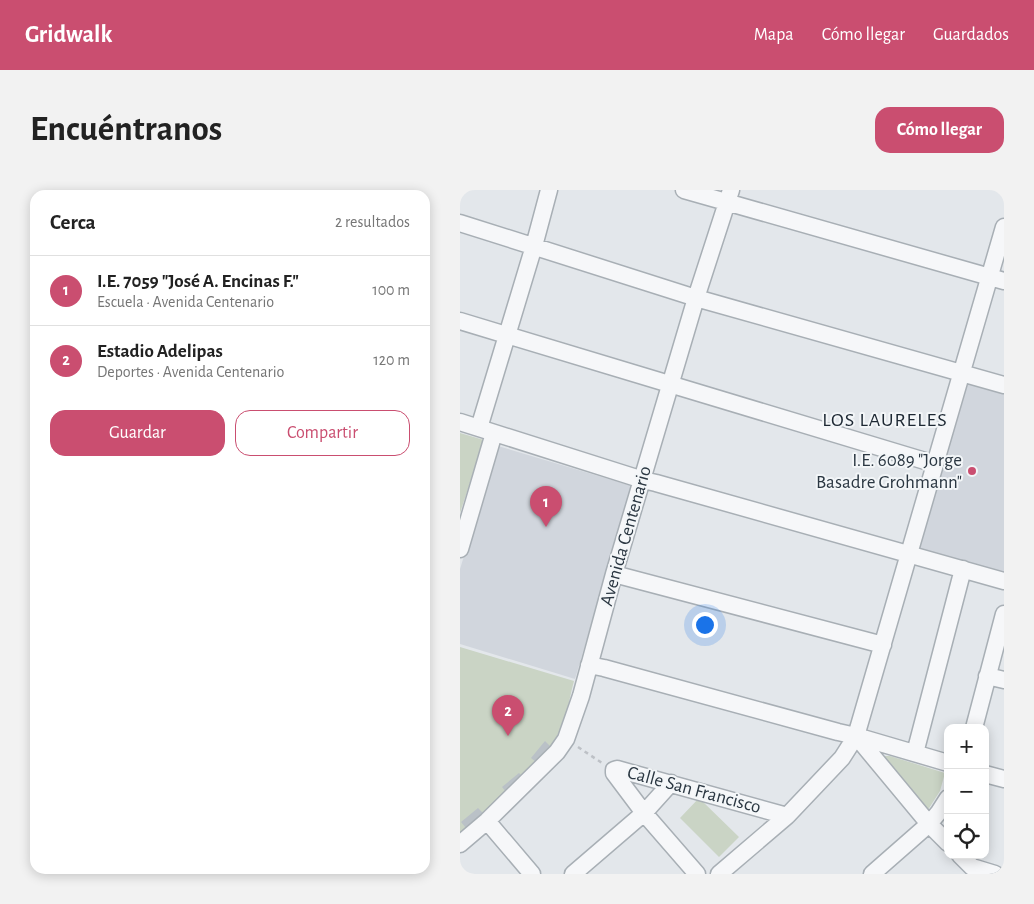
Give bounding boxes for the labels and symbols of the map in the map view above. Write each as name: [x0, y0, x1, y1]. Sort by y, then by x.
district label: LOS LAURELES: [822, 410, 948, 430]
place label: I.E. 6089 "Jorge Basadre Grohmann": [816, 451, 962, 492]
street label: Avenida Centenario: [597, 464, 655, 608]
marker: I.E. 6089 "Jorge Basadre Grohmann": [966, 465, 978, 477]
pin: 1: [530, 486, 562, 527]
your location: [692, 612, 718, 638]
pin: 2: [492, 695, 524, 736]
street label: Calle San Francisco: [625, 763, 763, 817]

